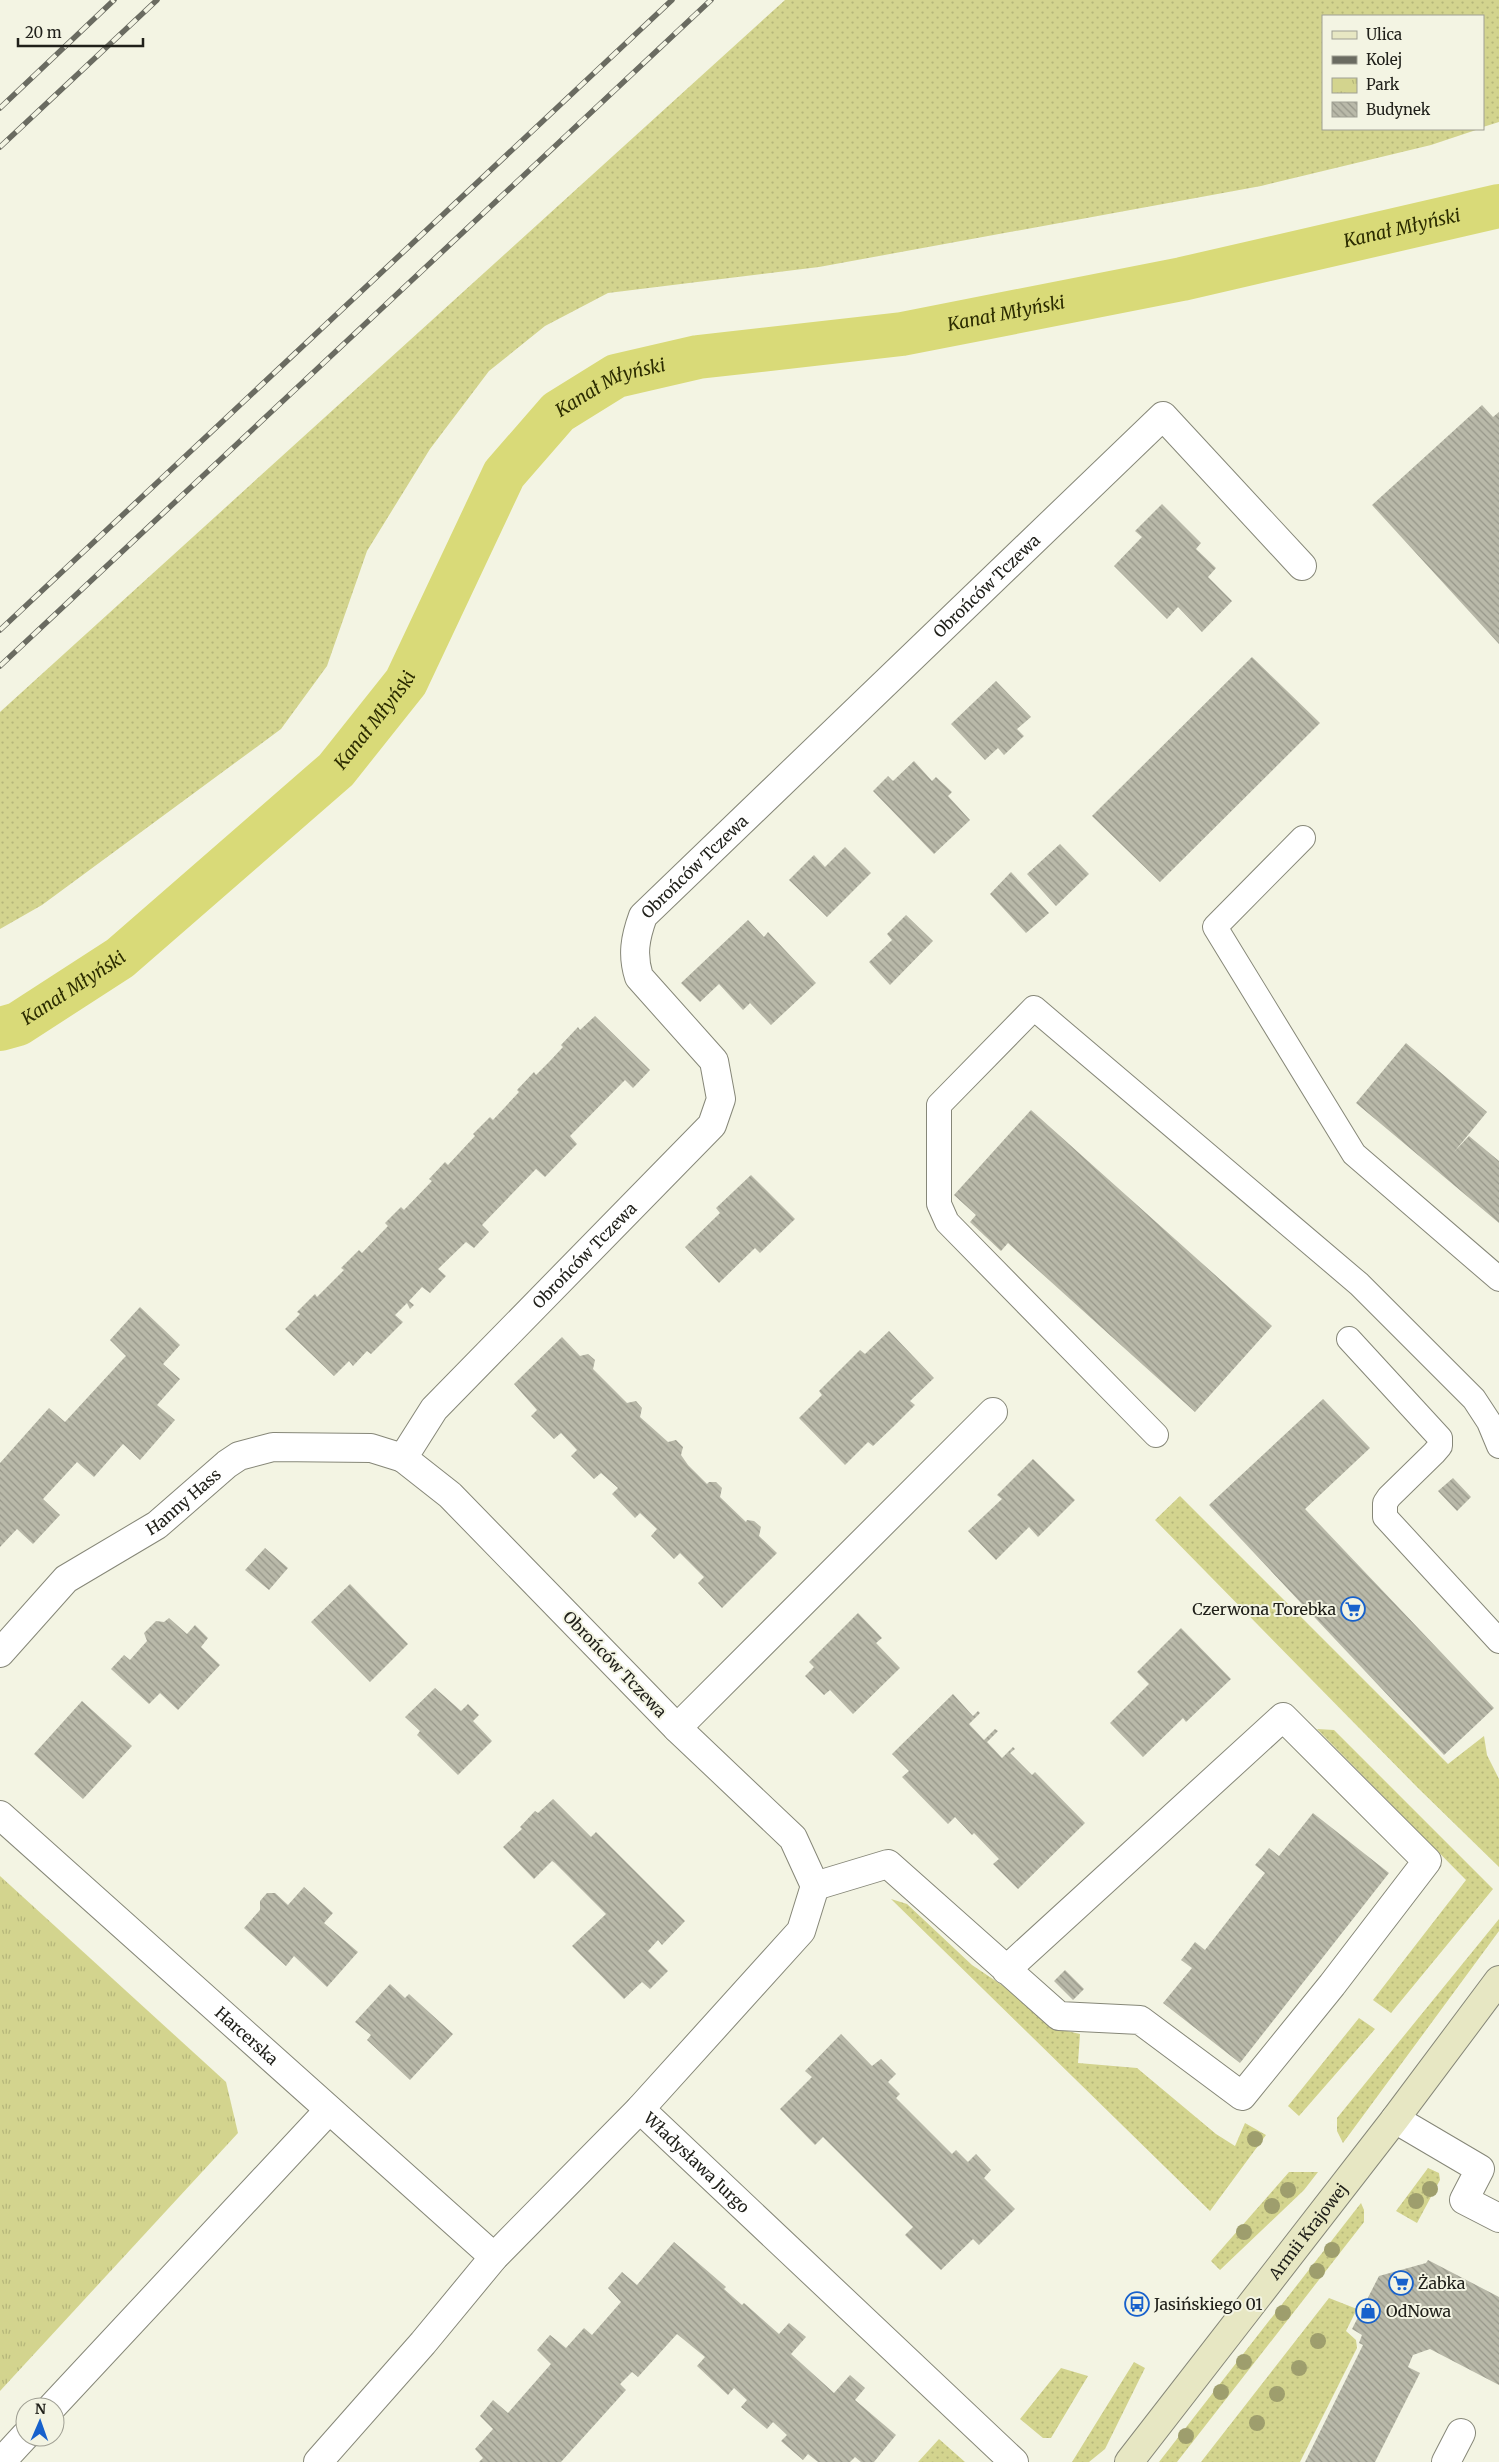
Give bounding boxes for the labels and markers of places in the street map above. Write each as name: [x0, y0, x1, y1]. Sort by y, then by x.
supermarket icon: Czerwona Torebka: [1340, 1596, 1366, 1622]
place label: Czerwona Torebka: [1192, 1599, 1336, 1619]
supermarket icon: Żabka: [1388, 2270, 1414, 2296]
place label: Żabka: [1418, 2273, 1466, 2293]
bus stop icon: Jasińskiego 01: [1124, 2291, 1150, 2317]
place label: Jasińskiego 01: [1153, 2294, 1263, 2314]
shop icon: OdNowa: [1355, 2298, 1381, 2324]
place label: OdNowa: [1386, 2301, 1452, 2321]

